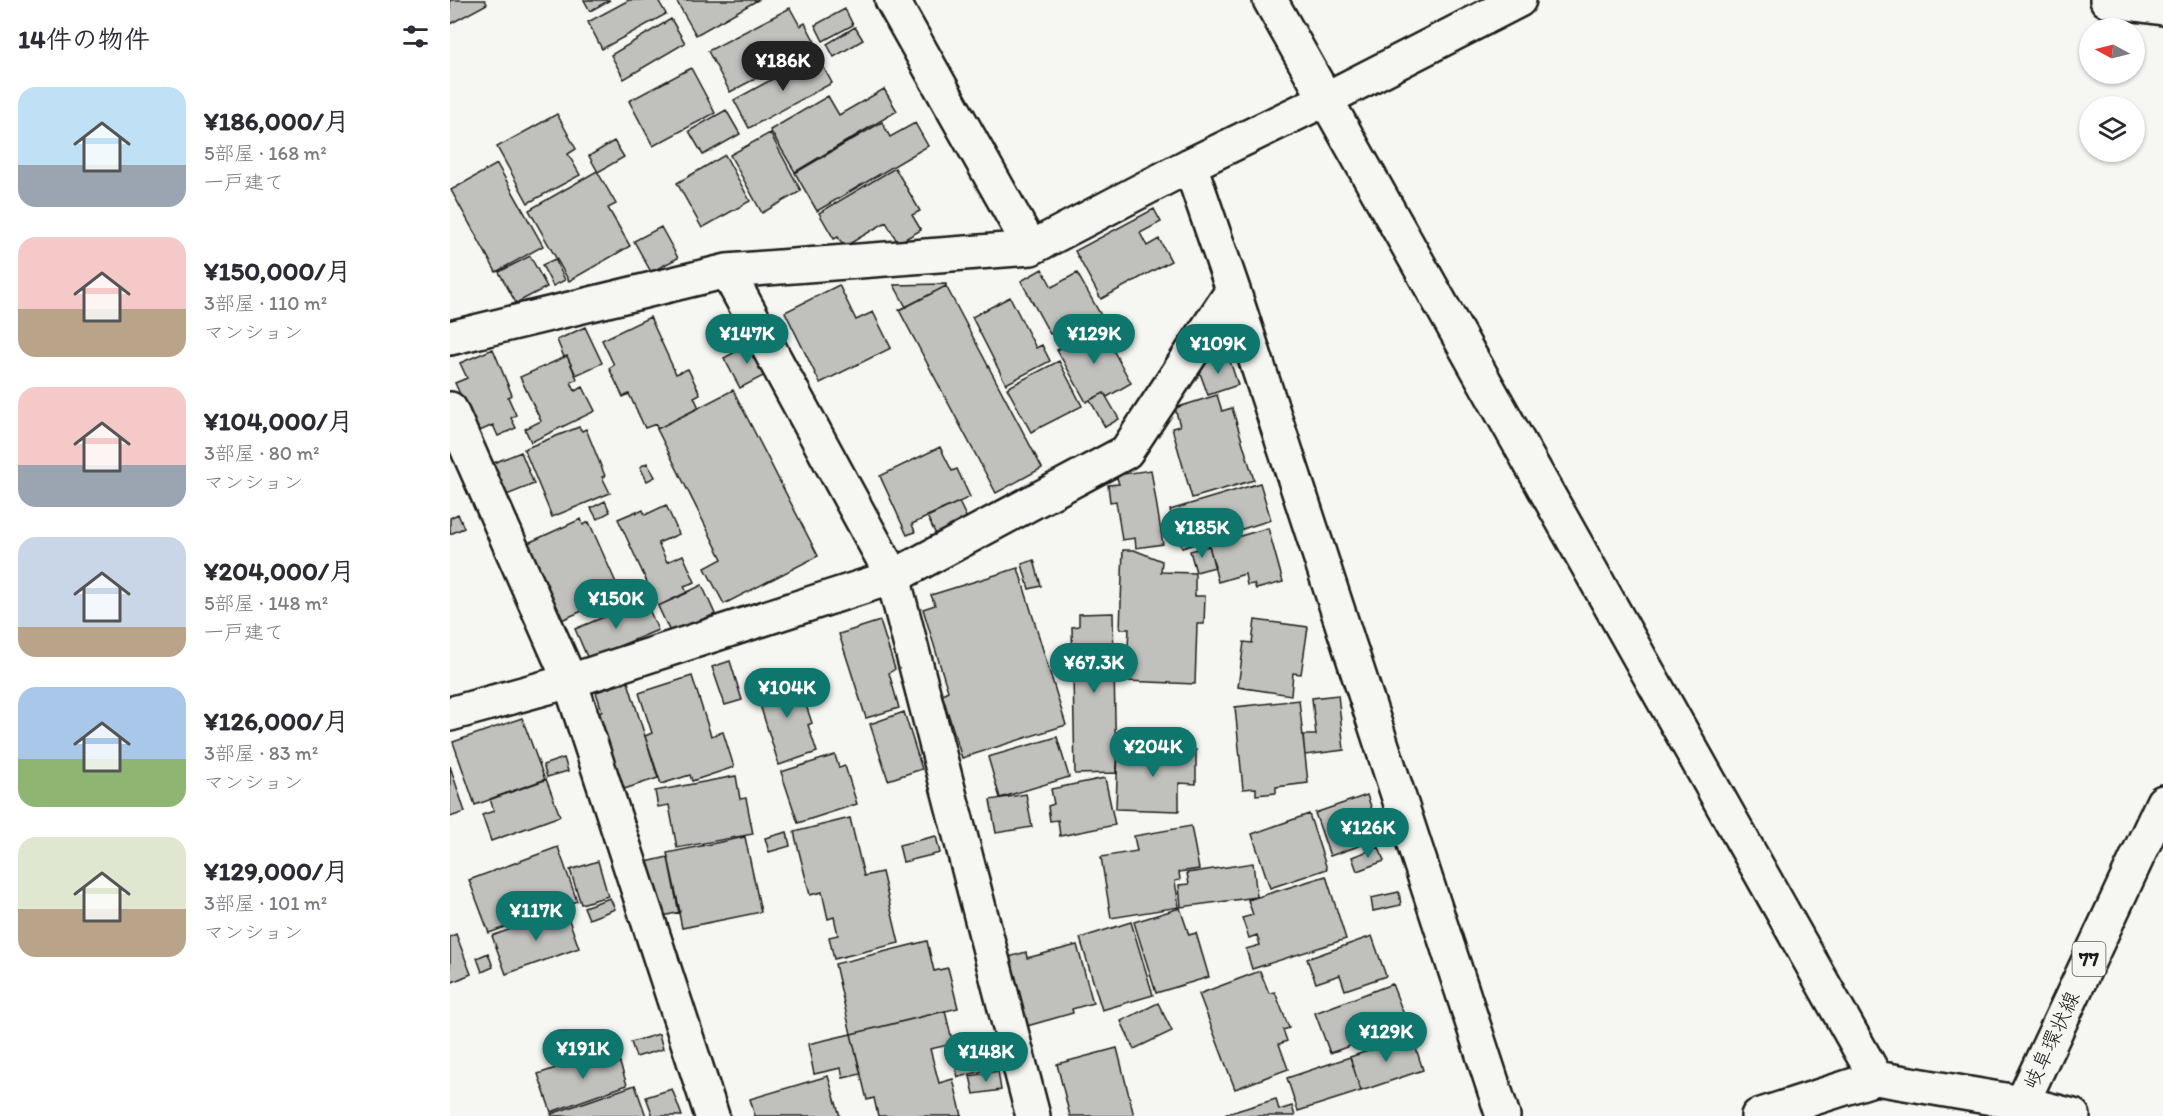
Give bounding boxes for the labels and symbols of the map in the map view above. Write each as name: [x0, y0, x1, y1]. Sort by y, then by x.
north arrow: [2079, 18, 2145, 84]
pin: ¥186K: [741, 41, 825, 92]
pin: ¥147K: [705, 314, 789, 365]
pin: ¥129K: [1052, 314, 1136, 365]
pin: ¥109K: [1176, 324, 1260, 375]
pin: ¥185K: [1160, 508, 1244, 559]
pin: ¥150K: [574, 579, 658, 630]
pin: ¥67.3K: [1045, 643, 1143, 694]
pin: ¥104K: [745, 668, 829, 719]
pin: ¥204K: [1111, 727, 1195, 778]
pin: ¥126K: [1326, 808, 1410, 859]
pin: ¥117K: [494, 891, 578, 942]
road number: 77: [2072, 942, 2106, 976]
street label: 岐阜環状線: [2017, 987, 2085, 1093]
pin: ¥129K: [1344, 1012, 1428, 1063]
pin: ¥191K: [541, 1029, 625, 1080]
pin: ¥148K: [944, 1032, 1028, 1083]

